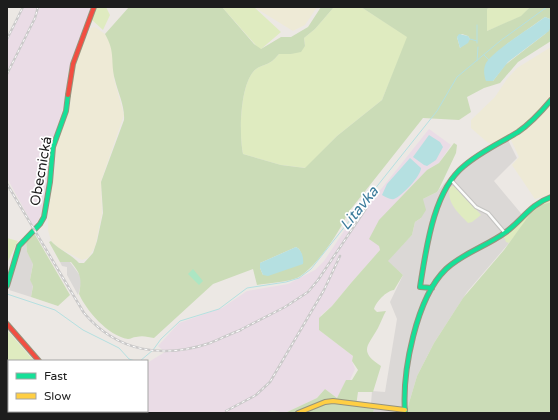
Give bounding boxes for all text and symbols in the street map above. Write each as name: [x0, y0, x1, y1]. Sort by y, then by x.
street label: Obecnická: [27, 135, 55, 207]
water label: Litavka: [336, 182, 382, 233]
legend: [8, 360, 148, 412]
text: Fast: [44, 369, 68, 383]
text: Slow: [44, 389, 71, 403]

